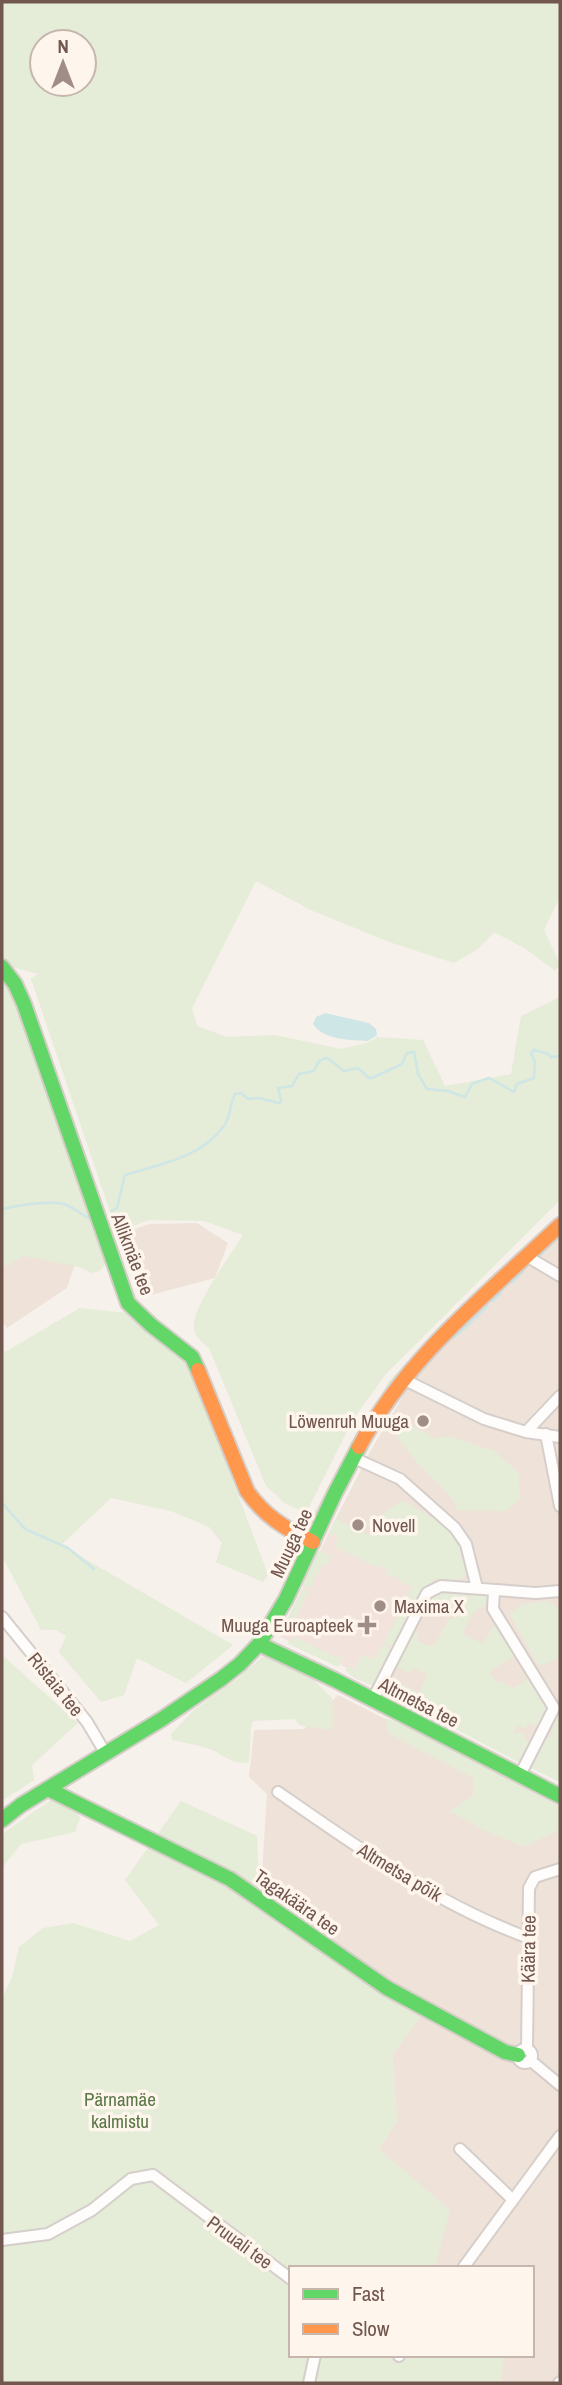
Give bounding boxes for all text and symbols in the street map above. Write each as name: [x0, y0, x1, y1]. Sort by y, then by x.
north arrow: [28, 28, 98, 98]
text: N: [57, 33, 69, 59]
street label: Allikmäe tee: [105, 1208, 160, 1299]
place label: Löwenruh Muuga: [289, 1408, 409, 1434]
marker: Löwenruh Muuga: [415, 1413, 431, 1429]
street label: Muuga tee: [264, 1504, 318, 1582]
place label: Novell: [372, 1512, 415, 1538]
marker: Novell: [350, 1517, 366, 1533]
place label: Maxima X: [394, 1593, 465, 1619]
marker: Maxima X: [372, 1598, 388, 1614]
place label: Muuga Euroapteek: [221, 1612, 353, 1638]
marker: Muuga Euroapteek: [359, 1617, 375, 1633]
street label: Ristaia tee: [22, 1647, 90, 1721]
street label: Altmetsa tee: [374, 1670, 463, 1733]
street label: Altmetsa põik: [352, 1836, 447, 1908]
street label: Tagakäära tee: [249, 1863, 345, 1941]
street label: Käära tee: [514, 1915, 542, 1983]
park label: Pärnamäe kalmistu: [84, 2086, 156, 2134]
street label: Pruuali tee: [202, 2209, 278, 2275]
legend: [289, 2266, 534, 2357]
text: Fast: [352, 2279, 385, 2308]
text: Slow: [352, 2314, 390, 2343]

